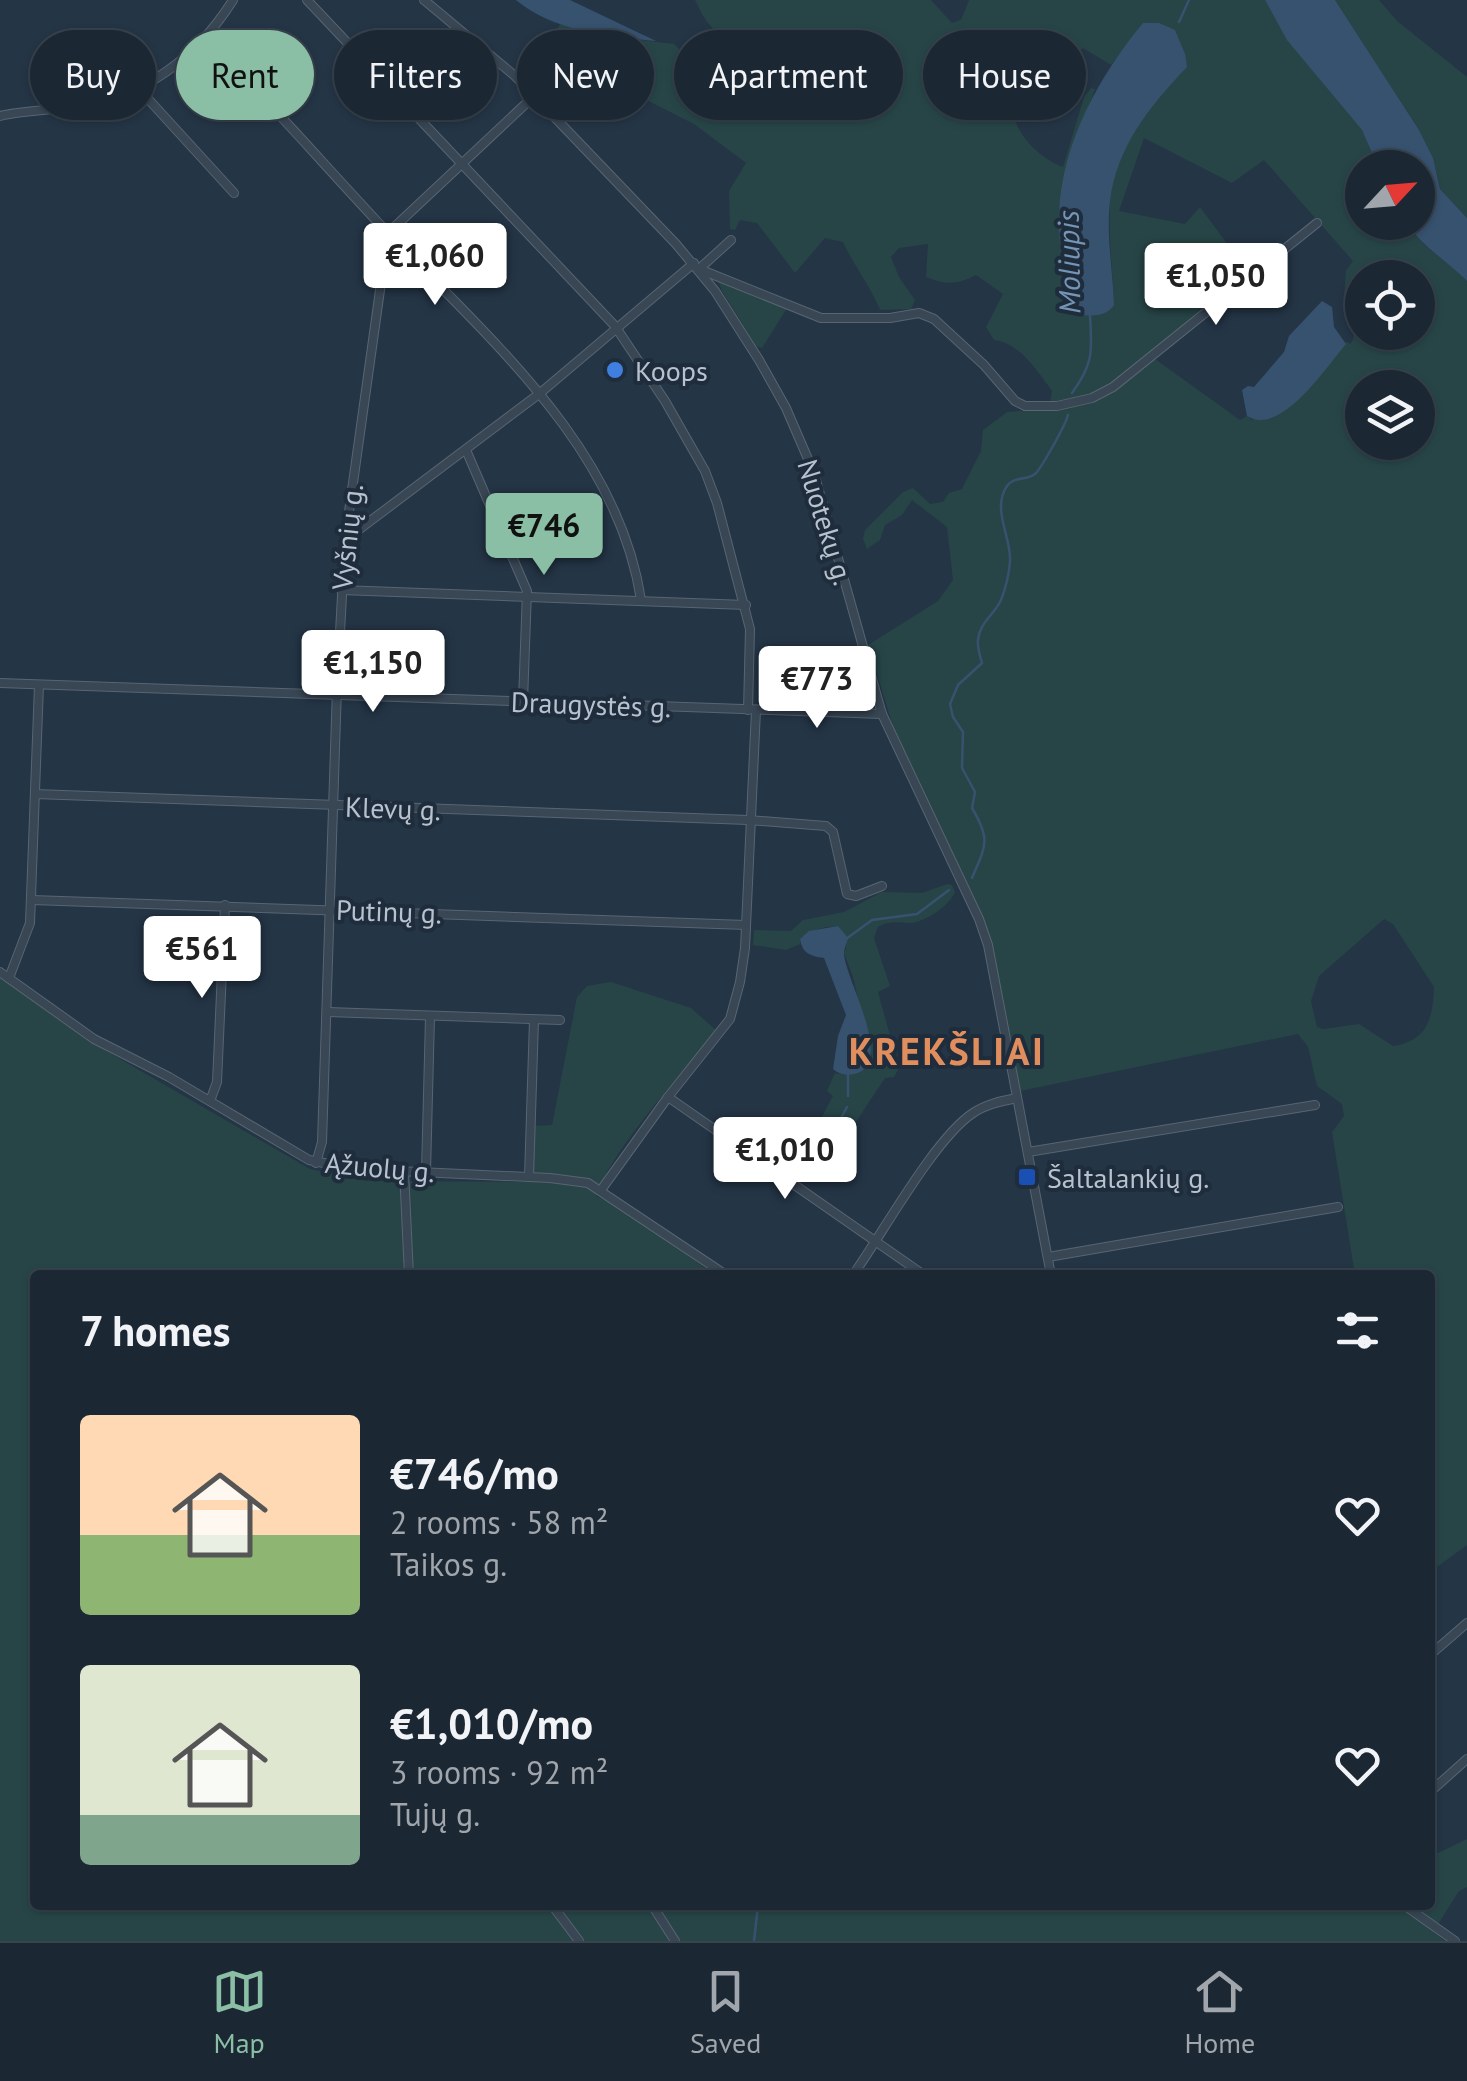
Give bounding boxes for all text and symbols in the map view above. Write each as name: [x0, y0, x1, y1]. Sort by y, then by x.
chip: Buy: [30, 30, 156, 120]
chip: Rent: [176, 30, 314, 120]
chip: Filters: [334, 30, 497, 120]
chip: New: [517, 30, 654, 120]
chip: Apartment: [674, 30, 903, 120]
chip: House: [923, 30, 1086, 120]
north arrow: [1345, 150, 1435, 240]
map controls: [1345, 150, 1435, 460]
water label: Moliupis: [1048, 210, 1088, 314]
pin: €1,060: [354, 223, 516, 308]
text: €1,060: [386, 234, 484, 276]
pin: €1,050: [1135, 243, 1297, 328]
text: €1,050: [1167, 254, 1265, 296]
button: locate: [1345, 260, 1435, 350]
place label: Koops: [635, 352, 708, 389]
marker: Koops: [604, 359, 626, 381]
button: layers: [1345, 370, 1435, 460]
street label: Nuotekų g.: [789, 455, 863, 589]
street label: Vyšnių g.: [323, 482, 371, 593]
pin: €746: [485, 493, 603, 578]
text: €746: [508, 504, 580, 546]
pin: €1,150: [292, 630, 454, 715]
text: €1,150: [324, 641, 422, 683]
pin: €773: [758, 646, 876, 731]
text: €773: [781, 657, 853, 699]
street label: Draugystės g.: [510, 683, 672, 725]
street label: Klevų g.: [344, 788, 442, 828]
street label: Putinų g.: [336, 891, 442, 931]
pin: €561: [143, 916, 261, 1001]
text: €561: [166, 927, 238, 969]
district label: KREKŠLIAI: [849, 1026, 1045, 1075]
pin: €1,010: [704, 1117, 866, 1202]
text: €1,010: [736, 1128, 834, 1170]
street label: Ąžuolų g.: [324, 1144, 436, 1190]
place label: Šaltalankių g.: [1047, 1159, 1209, 1196]
marker: Šaltalankių g.: [1016, 1166, 1038, 1188]
text: 7 homes: [80, 1303, 231, 1358]
icon: filters: [1330, 1303, 1385, 1358]
text: €746/mo: [390, 1446, 559, 1501]
icon: home: [160, 1455, 280, 1575]
icon: heart: [1330, 1488, 1385, 1543]
text: 2 rooms · 58 m²: [390, 1501, 608, 1543]
text: Taikos g.: [390, 1543, 507, 1585]
text: €1,010/mo: [390, 1696, 593, 1751]
icon: home: [160, 1705, 280, 1825]
icon: heart: [1330, 1738, 1385, 1793]
text: 3 rooms · 92 m²: [390, 1751, 608, 1793]
text: Tujų g.: [390, 1793, 480, 1835]
tab: Map: [212, 1964, 267, 2061]
tab: Saved: [690, 1964, 761, 2061]
tab: Home: [1185, 1964, 1255, 2061]

